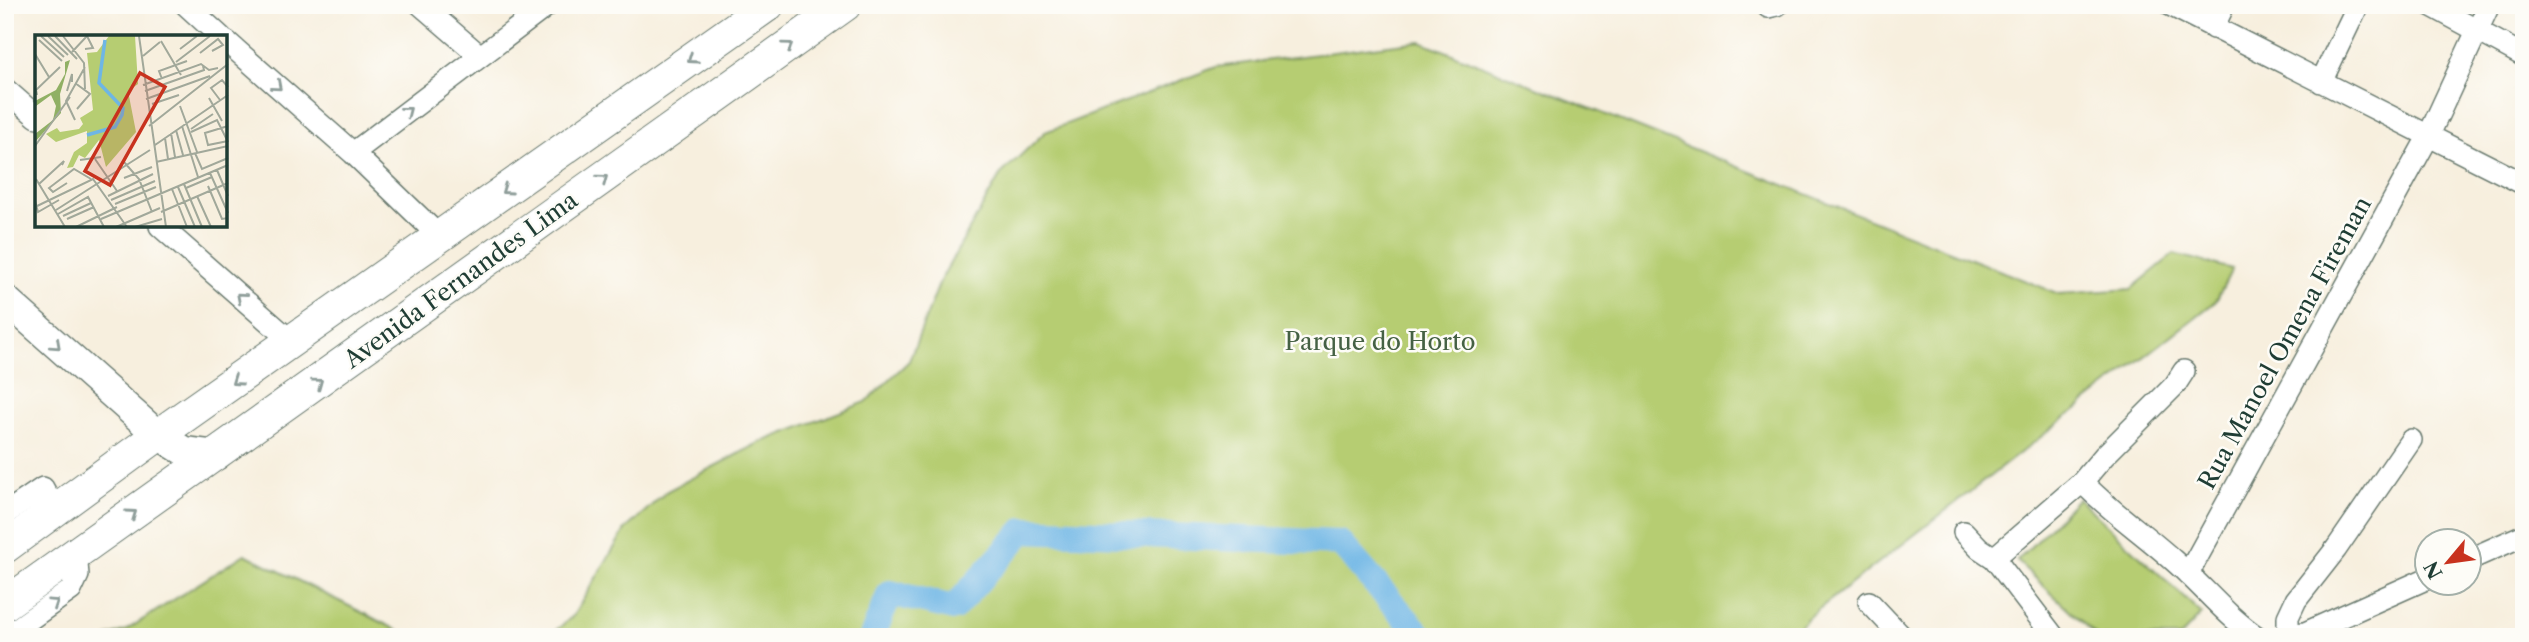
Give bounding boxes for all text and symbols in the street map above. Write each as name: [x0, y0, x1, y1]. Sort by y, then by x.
inset map: [35, 35, 228, 228]
one-way arrow: [780, 42, 792, 55]
one-way arrow: [687, 51, 700, 63]
one-way arrow: [269, 78, 282, 90]
one-way arrow: [400, 107, 412, 120]
one-way arrow: [595, 175, 608, 187]
one-way arrow: [501, 182, 514, 194]
street label: Avenida Fernandes Lima: [337, 185, 583, 375]
street label: Rua Manoel Omena Fireman: [2192, 191, 2377, 494]
one-way arrow: [236, 293, 249, 305]
park label: Parque do Horto: [1285, 327, 1475, 356]
one-way arrow: [48, 336, 61, 349]
one-way arrow: [231, 373, 244, 385]
one-way arrow: [310, 379, 323, 391]
one-way arrow: [124, 510, 137, 522]
north arrow: [2414, 526, 2484, 596]
text: N: [2420, 557, 2448, 583]
one-way arrow: [46, 599, 59, 611]

